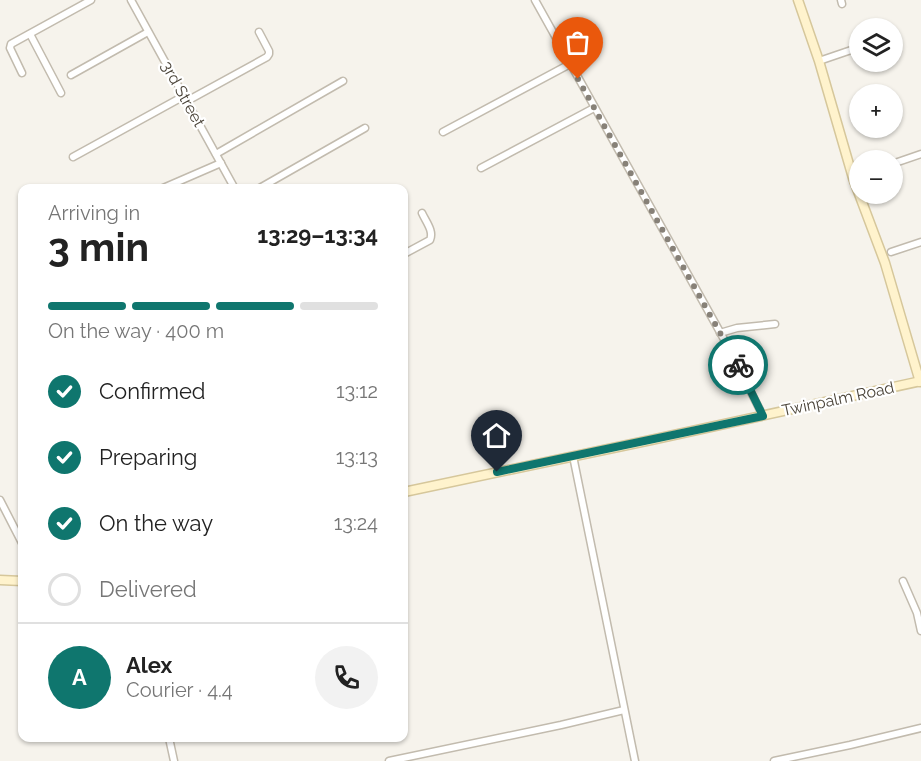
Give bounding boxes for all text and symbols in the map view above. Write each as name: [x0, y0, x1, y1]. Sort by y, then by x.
pin: [552, 17, 603, 79]
map controls: [849, 18, 903, 204]
button: layers: [849, 18, 903, 72]
icon: bag: [561, 26, 594, 59]
street label: 3rd Street: [157, 58, 209, 131]
button: +: [849, 84, 903, 138]
button: −: [849, 150, 903, 204]
text: Arriving in: [48, 201, 140, 225]
text: 13:29–13:34: [257, 222, 378, 248]
text: 3 min: [48, 224, 149, 270]
text: On the way · 400 m: [48, 319, 224, 343]
courier: [708, 335, 768, 395]
icon: bike: [722, 349, 755, 382]
icon: check: [48, 375, 81, 408]
text: Confirmed: [99, 378, 206, 404]
street label: Twinpalm Road: [780, 378, 896, 420]
text: 13:12: [336, 379, 378, 403]
pin: [471, 410, 522, 472]
icon: home: [480, 419, 513, 452]
icon: check: [48, 441, 81, 474]
text: Preparing: [99, 444, 197, 470]
text: 13:13: [336, 445, 378, 469]
icon: check: [48, 507, 81, 540]
text: On the way: [99, 510, 213, 536]
text: 13:24: [334, 511, 378, 535]
text: Delivered: [99, 576, 197, 602]
button: phone: [315, 646, 378, 709]
text: Alex: [126, 652, 172, 678]
text: A: [72, 664, 87, 690]
text: Courier · 4.4: [126, 678, 233, 702]

